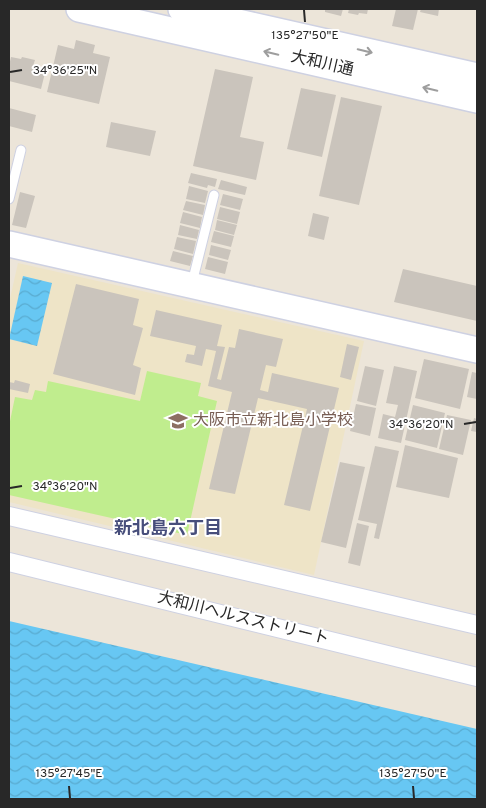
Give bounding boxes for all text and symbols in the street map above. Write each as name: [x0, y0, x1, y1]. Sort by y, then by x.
text: 135°27'50"E: [271, 28, 339, 44]
street label: 大和川通: [289, 47, 355, 81]
one-way arrow: [357, 47, 373, 56]
one-way arrow: [264, 48, 280, 57]
text: 34°36'25"N: [33, 63, 97, 79]
one-way arrow: [422, 84, 438, 93]
school or university icon: 大阪市立新北島小学校: [167, 410, 189, 432]
place label: 大阪市立新北島小学校: [193, 411, 353, 431]
text: 34°36'20"N: [389, 417, 453, 433]
text: 34°36'20"N: [33, 479, 97, 495]
district label: 新北島六丁目: [114, 518, 222, 541]
street label: 大和川ヘルスストリート: [155, 588, 331, 650]
text: 135°27'45"E: [35, 766, 103, 782]
text: 135°27'50"E: [379, 766, 447, 782]

